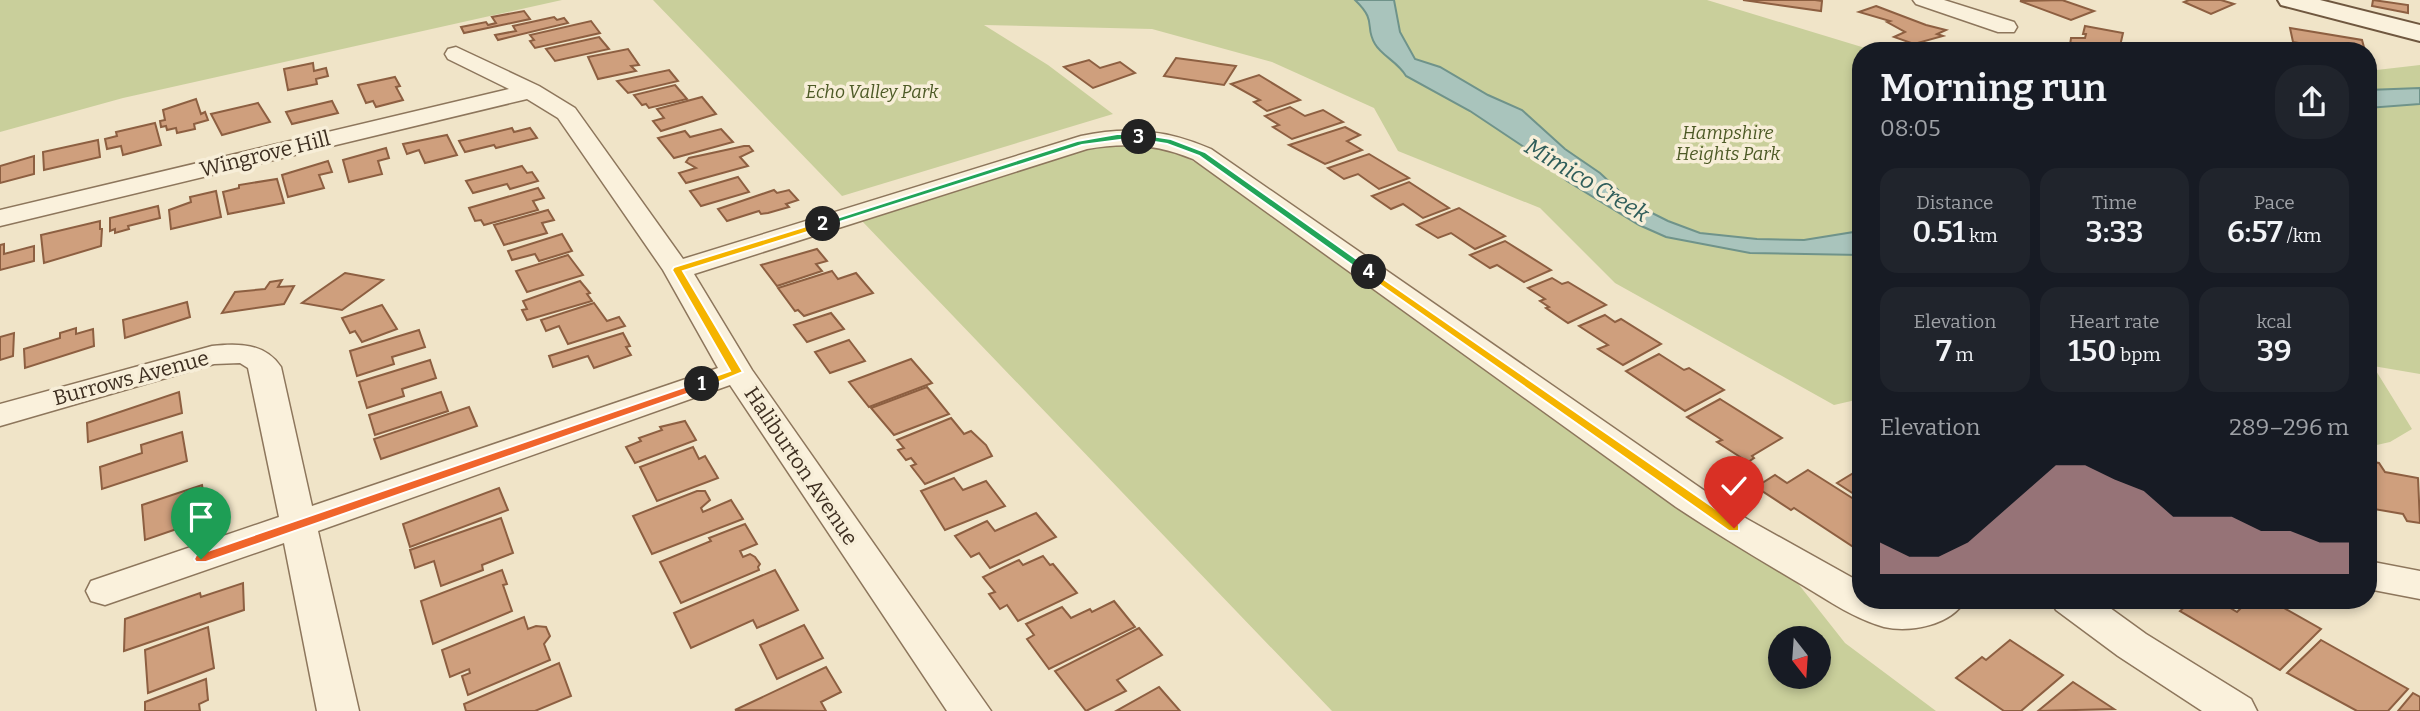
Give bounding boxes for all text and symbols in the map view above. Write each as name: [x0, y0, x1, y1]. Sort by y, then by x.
text: Morning run: [1880, 65, 2107, 111]
button: share: [2275, 65, 2349, 139]
park label: Echo Valley Park: [805, 81, 939, 103]
text: 08:05: [1880, 114, 1940, 142]
pin: 3: [1122, 120, 1156, 154]
park label: Hampshire Heights Park: [1676, 122, 1780, 165]
street label: Wingrove Hill: [197, 125, 333, 183]
text: 3: [1133, 125, 1144, 148]
water label: Mimico Creek: [1520, 132, 1655, 228]
text: Distance: [1916, 191, 1993, 214]
text: Time: [2092, 191, 2137, 214]
text: Pace: [2254, 191, 2295, 214]
pin: 2: [806, 206, 840, 242]
text: 2: [817, 212, 828, 235]
text: 0.51: [1912, 214, 1965, 250]
text: 3:33: [2086, 214, 2143, 250]
text: 6:57: [2227, 214, 2283, 250]
text: km: [1965, 224, 1998, 247]
text: /km: [2283, 224, 2321, 247]
pin: 4: [1352, 254, 1386, 290]
text: 4: [1363, 260, 1374, 283]
text: Elevation: [1913, 310, 1996, 333]
text: Heart rate: [2070, 310, 2159, 333]
text: kcal: [2256, 310, 2292, 333]
text: 7: [1936, 333, 1952, 369]
text: 150: [2068, 333, 2116, 369]
text: 39: [2257, 333, 2292, 369]
text: m: [1952, 343, 1974, 366]
text: bpm: [2116, 343, 2161, 366]
street label: Burrows Avenue: [50, 345, 212, 411]
pin: 1: [684, 366, 720, 402]
text: 1: [697, 372, 706, 395]
street label: Haliburton Avenue: [738, 382, 864, 550]
text: Elevation: [1880, 413, 1980, 441]
text: 289–296 m: [2229, 413, 2349, 441]
pin: [1704, 456, 1764, 528]
icon: check: [1715, 467, 1753, 505]
pin: [171, 487, 231, 559]
icon: arrive: [182, 498, 220, 536]
north arrow: [1768, 626, 1830, 690]
map controls: [1768, 626, 1831, 689]

